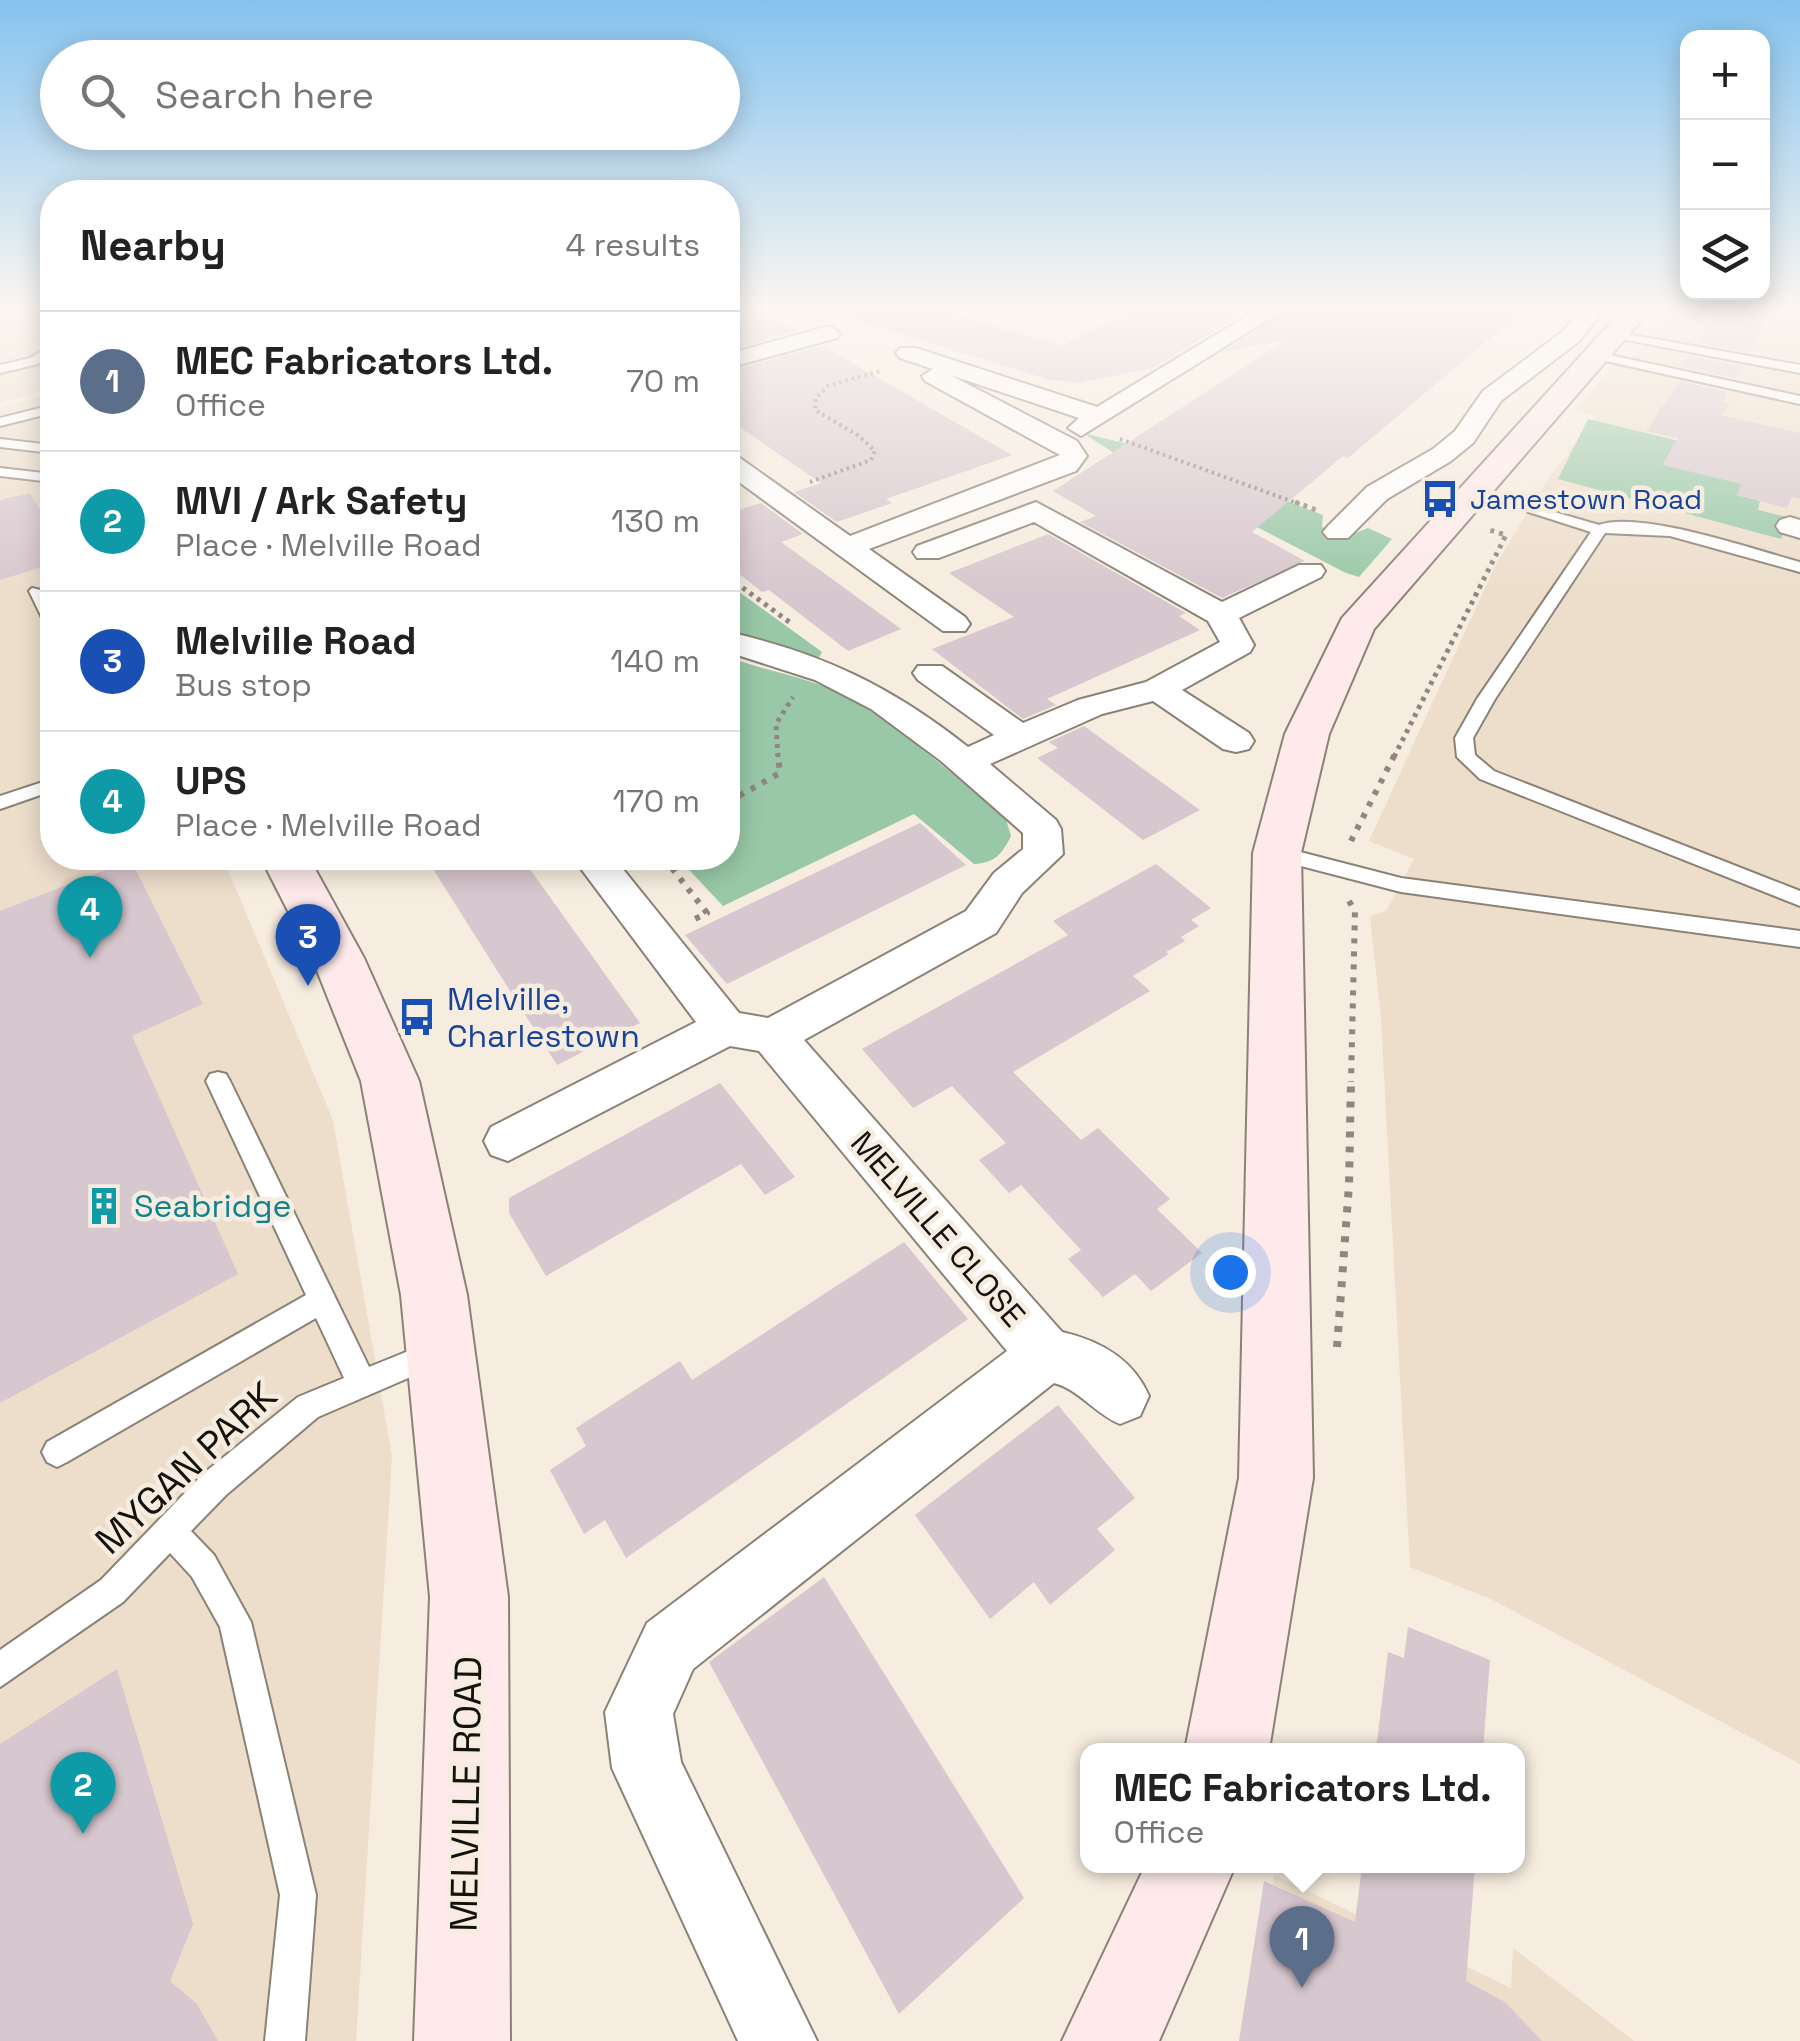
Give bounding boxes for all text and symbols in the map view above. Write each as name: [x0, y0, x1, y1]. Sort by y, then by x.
map controls: [1680, 30, 1770, 300]
button: +: [1680, 30, 1770, 120]
search box: [40, 40, 740, 150]
icon: search: [75, 68, 130, 123]
text: Search here: [155, 71, 374, 119]
button: −: [1680, 120, 1770, 210]
button: layers: [1680, 210, 1770, 300]
text: Nearby: [80, 219, 226, 272]
text: 4 results: [565, 225, 700, 265]
text: MEC Fabricators Ltd.: [175, 337, 553, 385]
text: 1: [105, 361, 120, 401]
text: 70 m: [626, 361, 700, 401]
text: Office: [175, 385, 266, 425]
text: MVI / Ark Safety: [175, 477, 468, 525]
bus stop icon: Jamestown Road: [1419, 478, 1461, 520]
place label: Jamestown Road: [1470, 481, 1702, 517]
text: 2: [103, 501, 122, 541]
text: 130 m: [611, 501, 700, 541]
text: Place · Melville Road: [175, 525, 482, 565]
text: Melville Road: [175, 617, 416, 665]
text: 3: [103, 641, 122, 681]
text: 140 m: [610, 641, 700, 681]
text: Bus stop: [175, 665, 312, 705]
text: UPS: [175, 757, 247, 805]
text: 4: [102, 781, 123, 821]
text: 170 m: [613, 781, 700, 821]
text: Place · Melville Road: [175, 805, 482, 845]
pin: 4: [58, 876, 122, 958]
pin: 3: [276, 904, 340, 986]
place label: Melville, Charlestown: [447, 979, 640, 1056]
bus stop icon: Melville, Charlestown: [396, 996, 438, 1038]
street label: MELVILLE CLOSE: [842, 1123, 1034, 1335]
building icon: Seabridge: [83, 1185, 125, 1227]
place label: Seabridge: [134, 1186, 292, 1226]
your location: [1205, 1247, 1256, 1298]
street label: MYGAN PARK: [85, 1372, 287, 1564]
street label: MELVILLE ROAD: [440, 1656, 492, 1932]
popup: [1080, 1743, 1525, 1873]
pin: 2: [51, 1752, 116, 1834]
text: MEC Fabricators Ltd.: [1114, 1764, 1491, 1812]
text: Office: [1114, 1812, 1205, 1852]
pin: 1: [1270, 1906, 1334, 1988]

